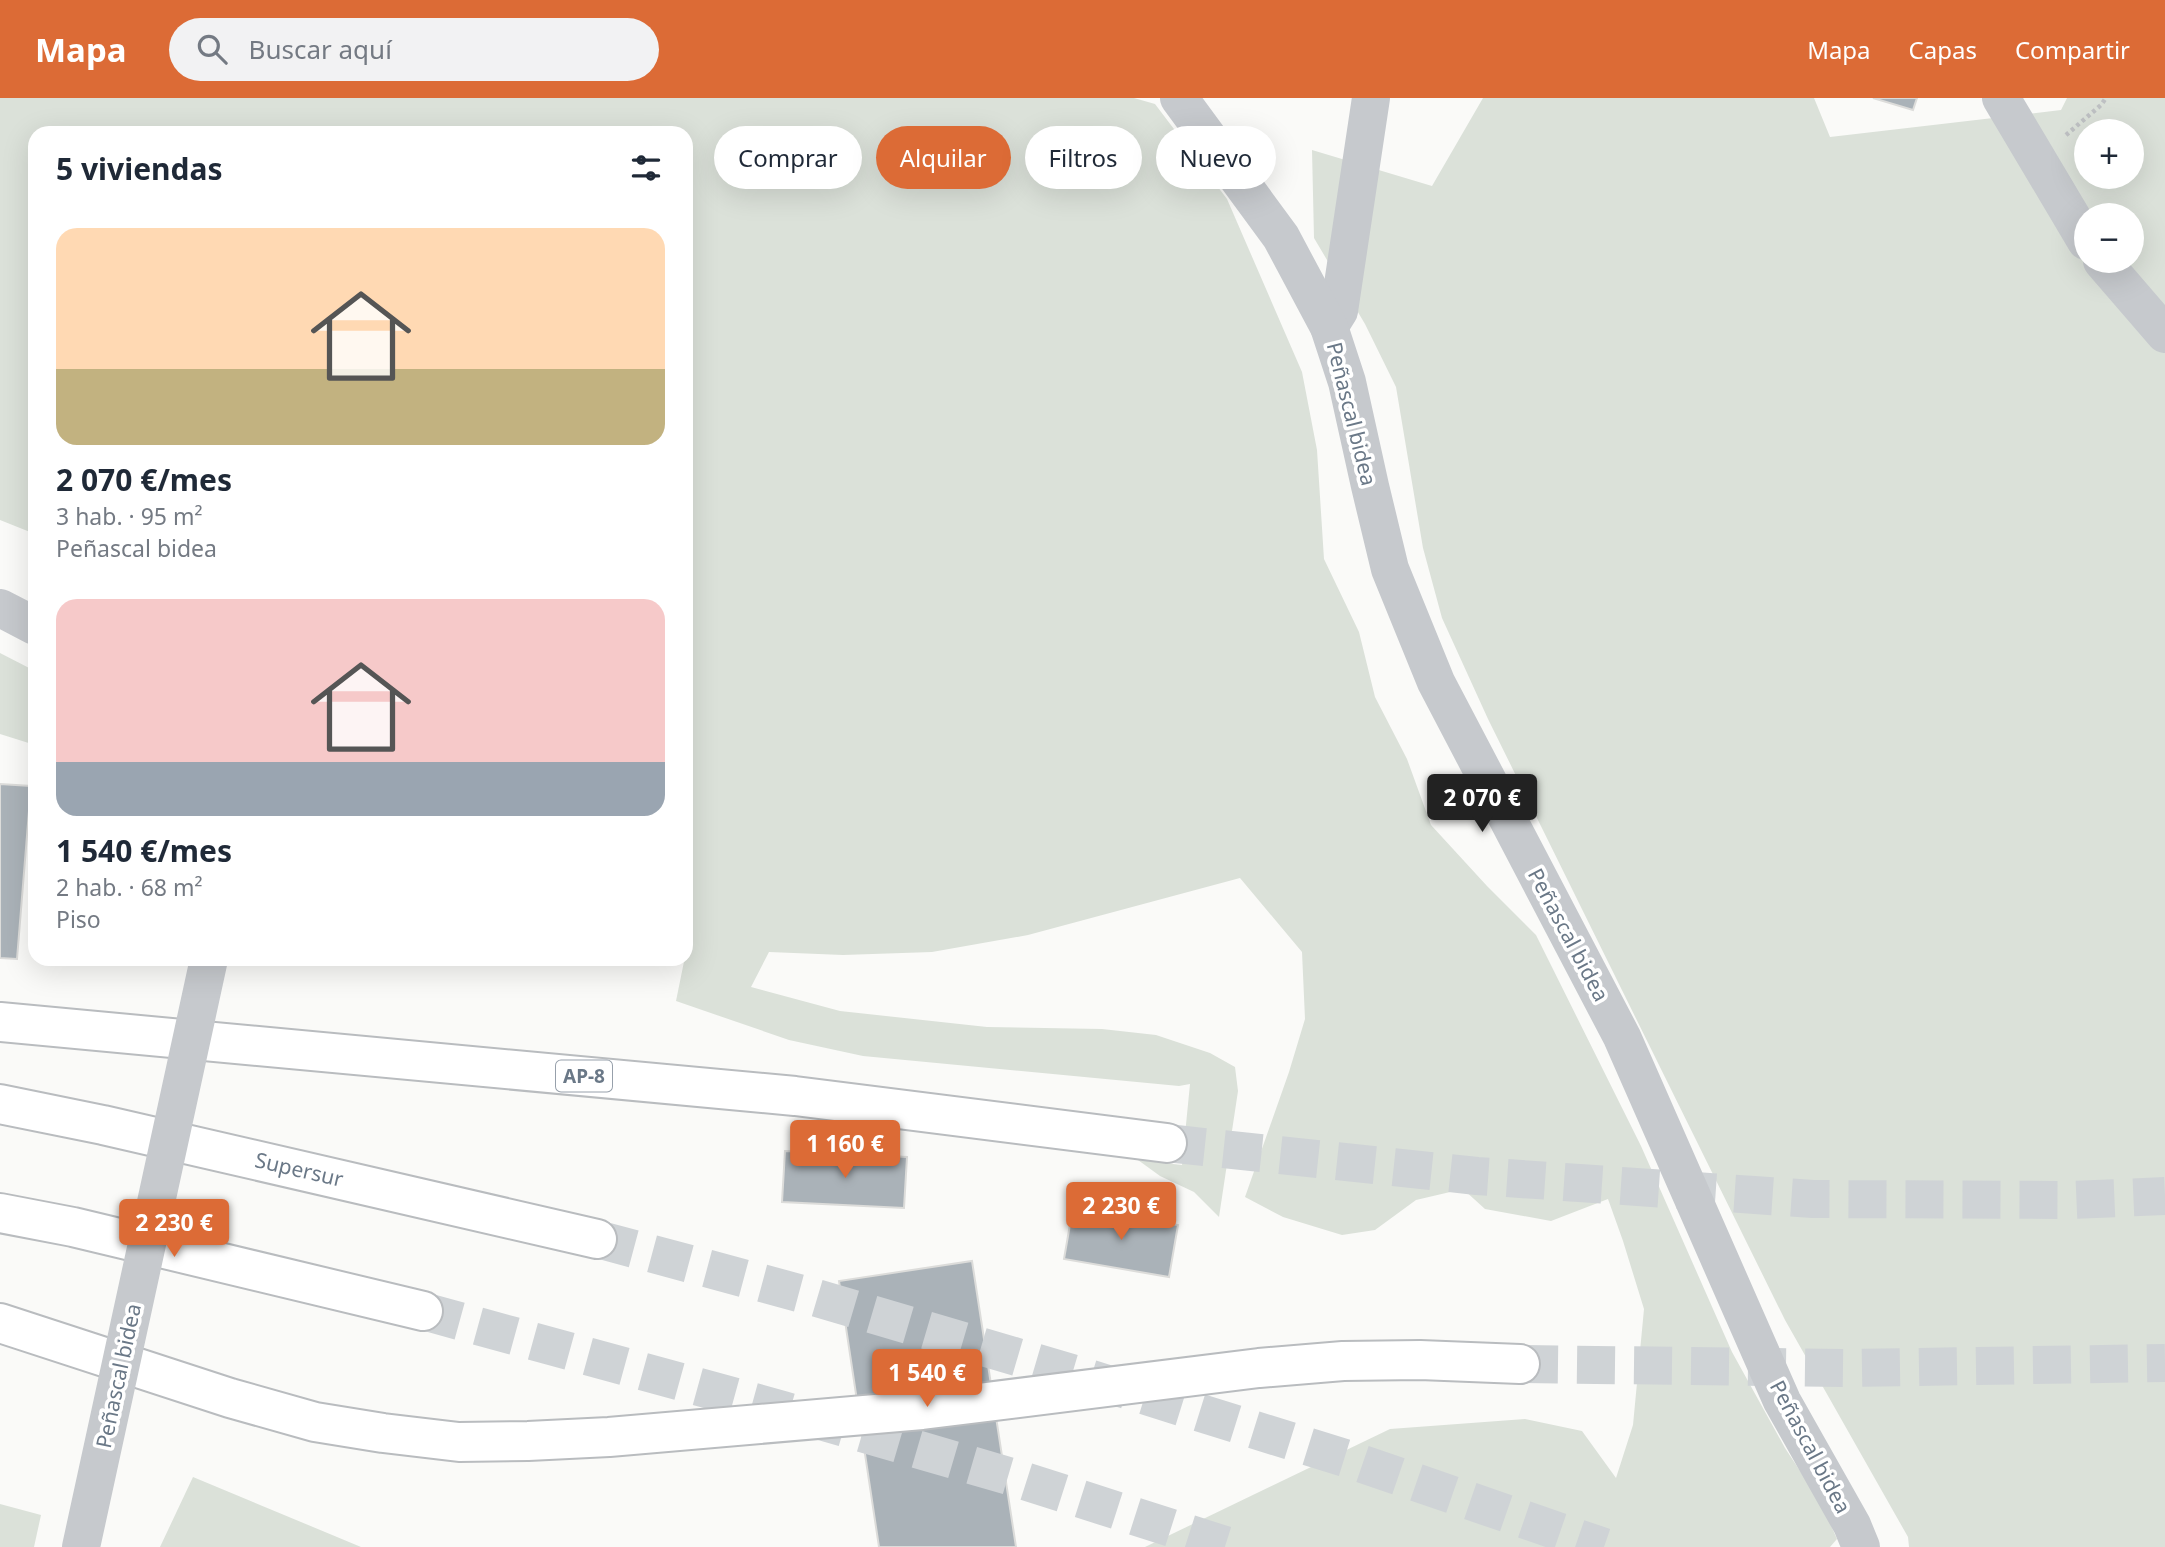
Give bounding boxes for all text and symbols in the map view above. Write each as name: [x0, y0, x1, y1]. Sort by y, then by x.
search box: [169, 18, 659, 81]
text: Mapa: [35, 27, 127, 72]
icon: search: [193, 30, 231, 68]
text: Buscar aquí: [249, 31, 392, 67]
text: Mapa: [1807, 33, 1871, 66]
text: Capas: [1909, 33, 1977, 66]
text: Compartir: [2015, 33, 2130, 66]
map controls: [2074, 119, 2144, 273]
button: +: [2074, 119, 2144, 189]
chip: Comprar: [714, 126, 862, 189]
chip: Alquilar: [876, 126, 1011, 189]
chip: Filtros: [1025, 126, 1142, 189]
chip: Nuevo: [1156, 126, 1276, 189]
text: 5 viviendas: [56, 148, 223, 189]
icon: filters: [627, 149, 665, 187]
button: −: [2074, 203, 2144, 273]
icon: home: [298, 273, 424, 399]
street label: Peñascal bidea: [1321, 339, 1383, 488]
text: 2 070 €/mes: [56, 459, 232, 500]
text: 3 hab. · 95 m²: [56, 500, 203, 532]
text: Peñascal bidea: [56, 532, 217, 564]
icon: home: [298, 644, 424, 770]
pin: 2 070 €: [1417, 774, 1547, 834]
text: 2 070 €: [1443, 781, 1521, 813]
text: 1 540 €/mes: [56, 830, 232, 871]
street label: Peñascal bidea: [1522, 863, 1616, 1006]
text: 2 hab. · 68 m²: [56, 871, 203, 903]
text: Piso: [56, 903, 101, 935]
road number: AP-8: [556, 1060, 612, 1092]
pin: 1 160 €: [780, 1121, 910, 1180]
text: 1 160 €: [806, 1127, 884, 1159]
street label: Supersur: [252, 1145, 346, 1193]
pin: 2 230 €: [1056, 1182, 1186, 1242]
text: 2 230 €: [1082, 1189, 1160, 1221]
pin: 2 230 €: [109, 1200, 239, 1259]
text: 2 230 €: [135, 1206, 213, 1238]
street label: Peñascal bidea: [89, 1301, 147, 1451]
pin: 1 540 €: [862, 1350, 992, 1409]
text: 1 540 €: [888, 1356, 966, 1388]
street label: Peñascal bidea: [1764, 1375, 1858, 1518]

